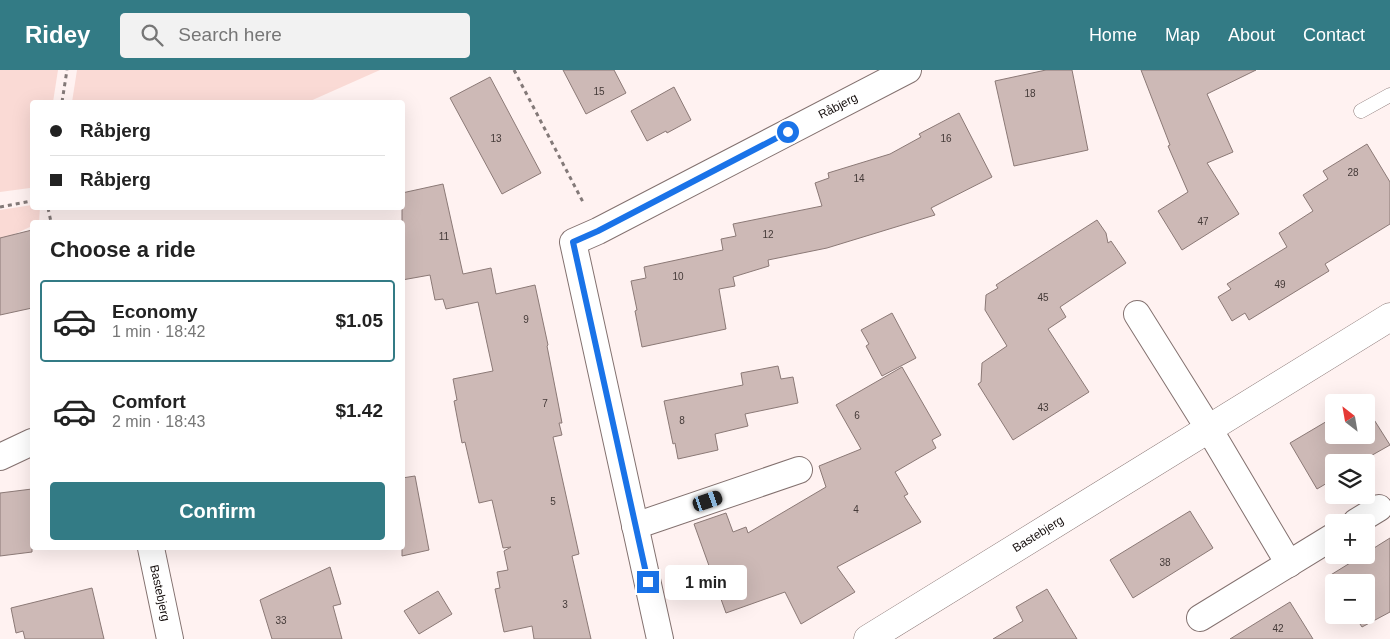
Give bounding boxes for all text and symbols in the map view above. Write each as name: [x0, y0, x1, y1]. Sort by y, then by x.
search box: [120, 13, 470, 58]
text: Ridey: [25, 21, 90, 48]
icon: search: [138, 21, 166, 49]
text: Search here: [178, 24, 282, 45]
text: Home: [1089, 25, 1137, 45]
text: Map: [1165, 25, 1200, 45]
text: About: [1228, 25, 1275, 45]
text: Contact: [1303, 25, 1365, 45]
house number: 15: [593, 86, 605, 97]
house number: 18: [1024, 88, 1036, 99]
street label: Råbjerg: [816, 90, 860, 122]
text: Råbjerg: [80, 120, 151, 141]
route start: [777, 121, 799, 143]
house number: 13: [490, 133, 502, 144]
house number: 16: [940, 133, 952, 144]
house number: 28: [1347, 167, 1359, 178]
text: Råbjerg: [80, 169, 151, 190]
house number: 14: [853, 173, 865, 184]
house number: 47: [1197, 216, 1209, 227]
house number: 12: [762, 229, 774, 240]
house number: 11: [439, 231, 450, 242]
text: Choose a ride: [50, 237, 195, 262]
house number: 10: [672, 271, 684, 282]
house number: 49: [1274, 279, 1286, 290]
house number: 45: [1037, 292, 1049, 303]
icon: car: [52, 299, 97, 344]
text: Economy: [112, 301, 198, 322]
text: $1.05: [335, 310, 383, 331]
house number: 9: [523, 314, 529, 325]
text: 1 min · 18:42: [112, 323, 205, 340]
icon: car: [52, 389, 97, 434]
text: Comfort: [112, 391, 186, 412]
north arrow: [1325, 394, 1375, 444]
map controls: [1325, 394, 1375, 624]
house number: 7: [542, 398, 548, 409]
text: $1.42: [335, 400, 383, 421]
house number: 43: [1037, 402, 1049, 413]
house number: 6: [854, 410, 860, 421]
text: 2 min · 18:43: [112, 413, 205, 430]
house number: 8: [679, 415, 685, 426]
button: layers: [1325, 454, 1375, 504]
button: Confirm: [50, 482, 385, 540]
car: [691, 489, 724, 513]
house number: 5: [550, 496, 556, 507]
house number: 4: [853, 504, 859, 515]
street label: Bastebjerg: [1010, 513, 1066, 555]
button: +: [1325, 514, 1375, 564]
house number: 38: [1159, 557, 1171, 568]
street label: Bastebjerg: [147, 563, 173, 623]
callout: 1 min: [666, 564, 748, 600]
route end: [637, 571, 659, 593]
text: 1 min: [685, 574, 727, 591]
button: −: [1325, 574, 1375, 624]
house number: 3: [562, 599, 568, 610]
house number: 33: [275, 615, 287, 626]
house number: 42: [1272, 623, 1284, 634]

